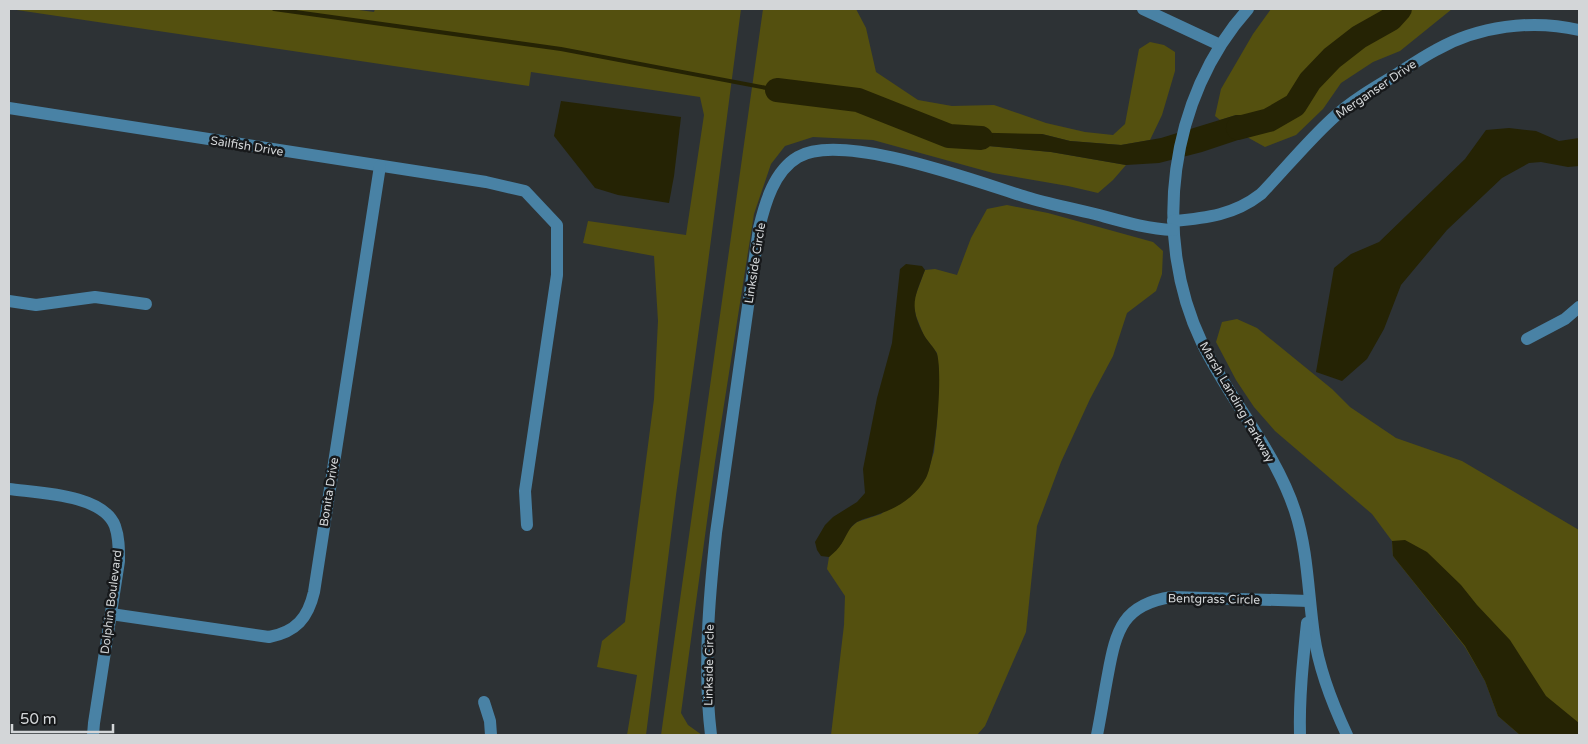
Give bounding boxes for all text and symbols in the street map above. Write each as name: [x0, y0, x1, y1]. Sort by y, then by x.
street label: Merganser Drive: [1333, 57, 1419, 121]
street label: Sailfish Drive: [210, 133, 285, 159]
street label: Linkside Circle: [742, 221, 768, 305]
street label: Marsh Landing Parkway: [1197, 339, 1278, 465]
street label: Bonita Drive: [317, 456, 341, 528]
street label: Dolphin Boulevard: [98, 549, 124, 655]
street label: Bentgrass Circle: [1168, 591, 1260, 607]
street label: Linkside Circle: [701, 624, 717, 706]
scale bar: [12, 702, 114, 734]
text: 50 m: [20, 710, 57, 728]

